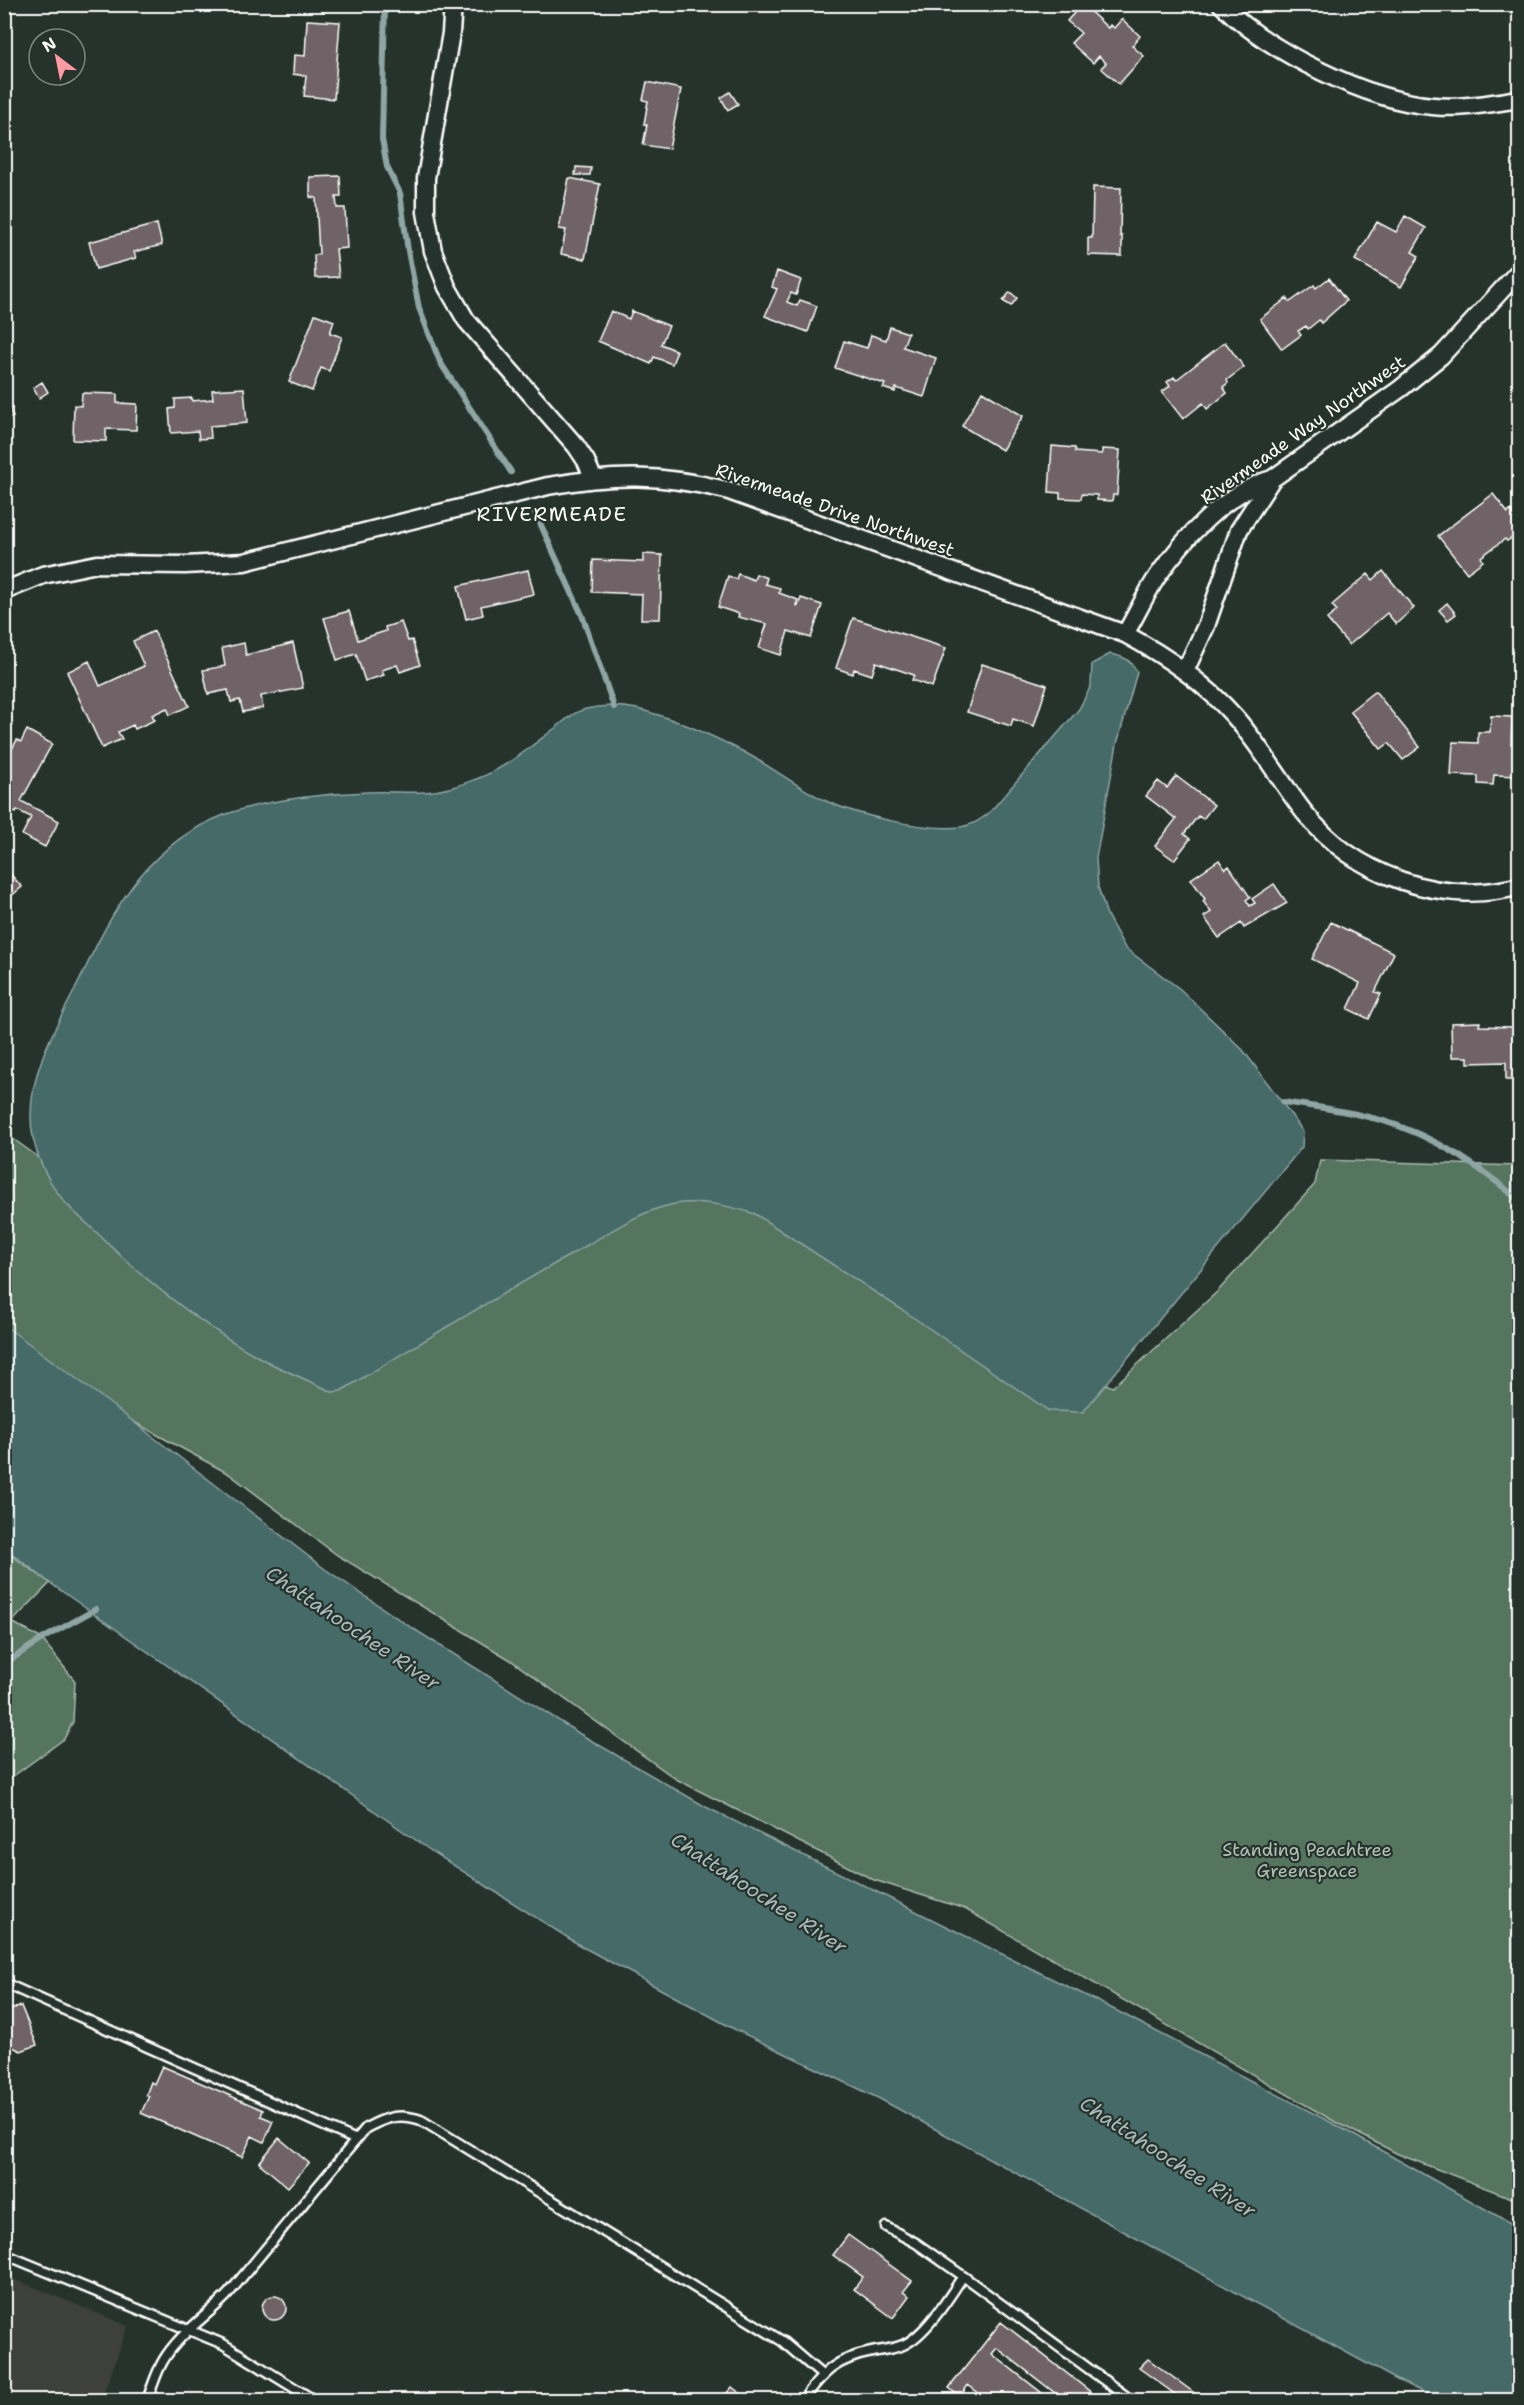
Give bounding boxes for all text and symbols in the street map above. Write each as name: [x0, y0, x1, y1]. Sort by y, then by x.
north arrow: [27, 27, 87, 87]
text: N: [38, 32, 60, 57]
street label: Rivermeade Way Northwest: [1196, 350, 1410, 510]
street label: Rivermeade Drive Northwest: [712, 458, 958, 562]
district label: RIVERMEADE: [477, 501, 627, 527]
water label: Chattahoochee River: [261, 1560, 446, 1696]
water label: Chattahoochee River: [666, 1826, 852, 1960]
park label: Standing Peachtree Greenspace: [1222, 1838, 1392, 1883]
water label: Chattahoochee River: [1075, 2090, 1261, 2224]

